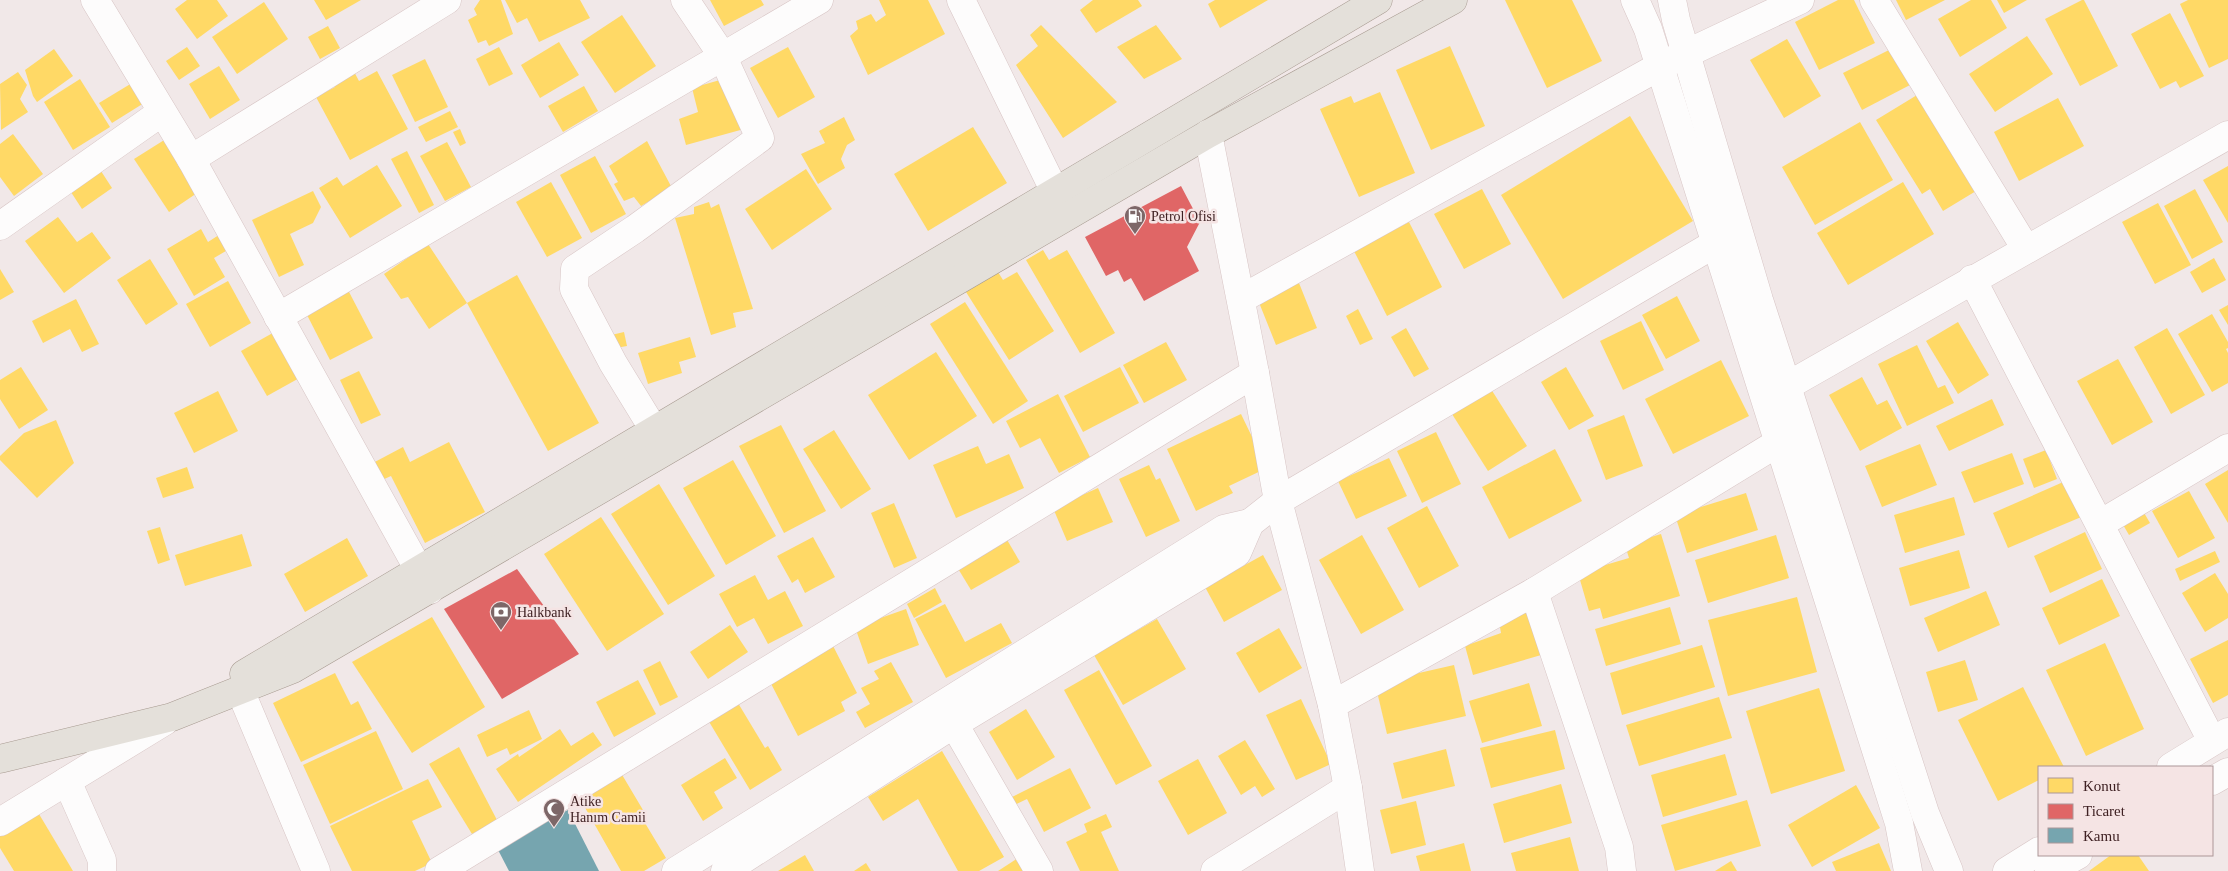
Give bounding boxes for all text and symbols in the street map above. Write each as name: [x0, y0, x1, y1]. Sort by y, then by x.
fuel station icon: Petrol Ofisi: [1123, 204, 1147, 235]
place label: Petrol Ofisi: [1151, 209, 1216, 224]
bank icon: Halkbank: [489, 600, 513, 631]
place label: Halkbank: [517, 605, 571, 620]
legend: [2038, 766, 2213, 856]
text: Konut: [2083, 778, 2121, 794]
place label: Atike Hanım Camii: [570, 794, 646, 825]
mosque icon: Atike Hanım Camii: [542, 797, 566, 828]
text: Ticaret: [2083, 803, 2126, 819]
text: Kamu: [2083, 828, 2120, 844]

